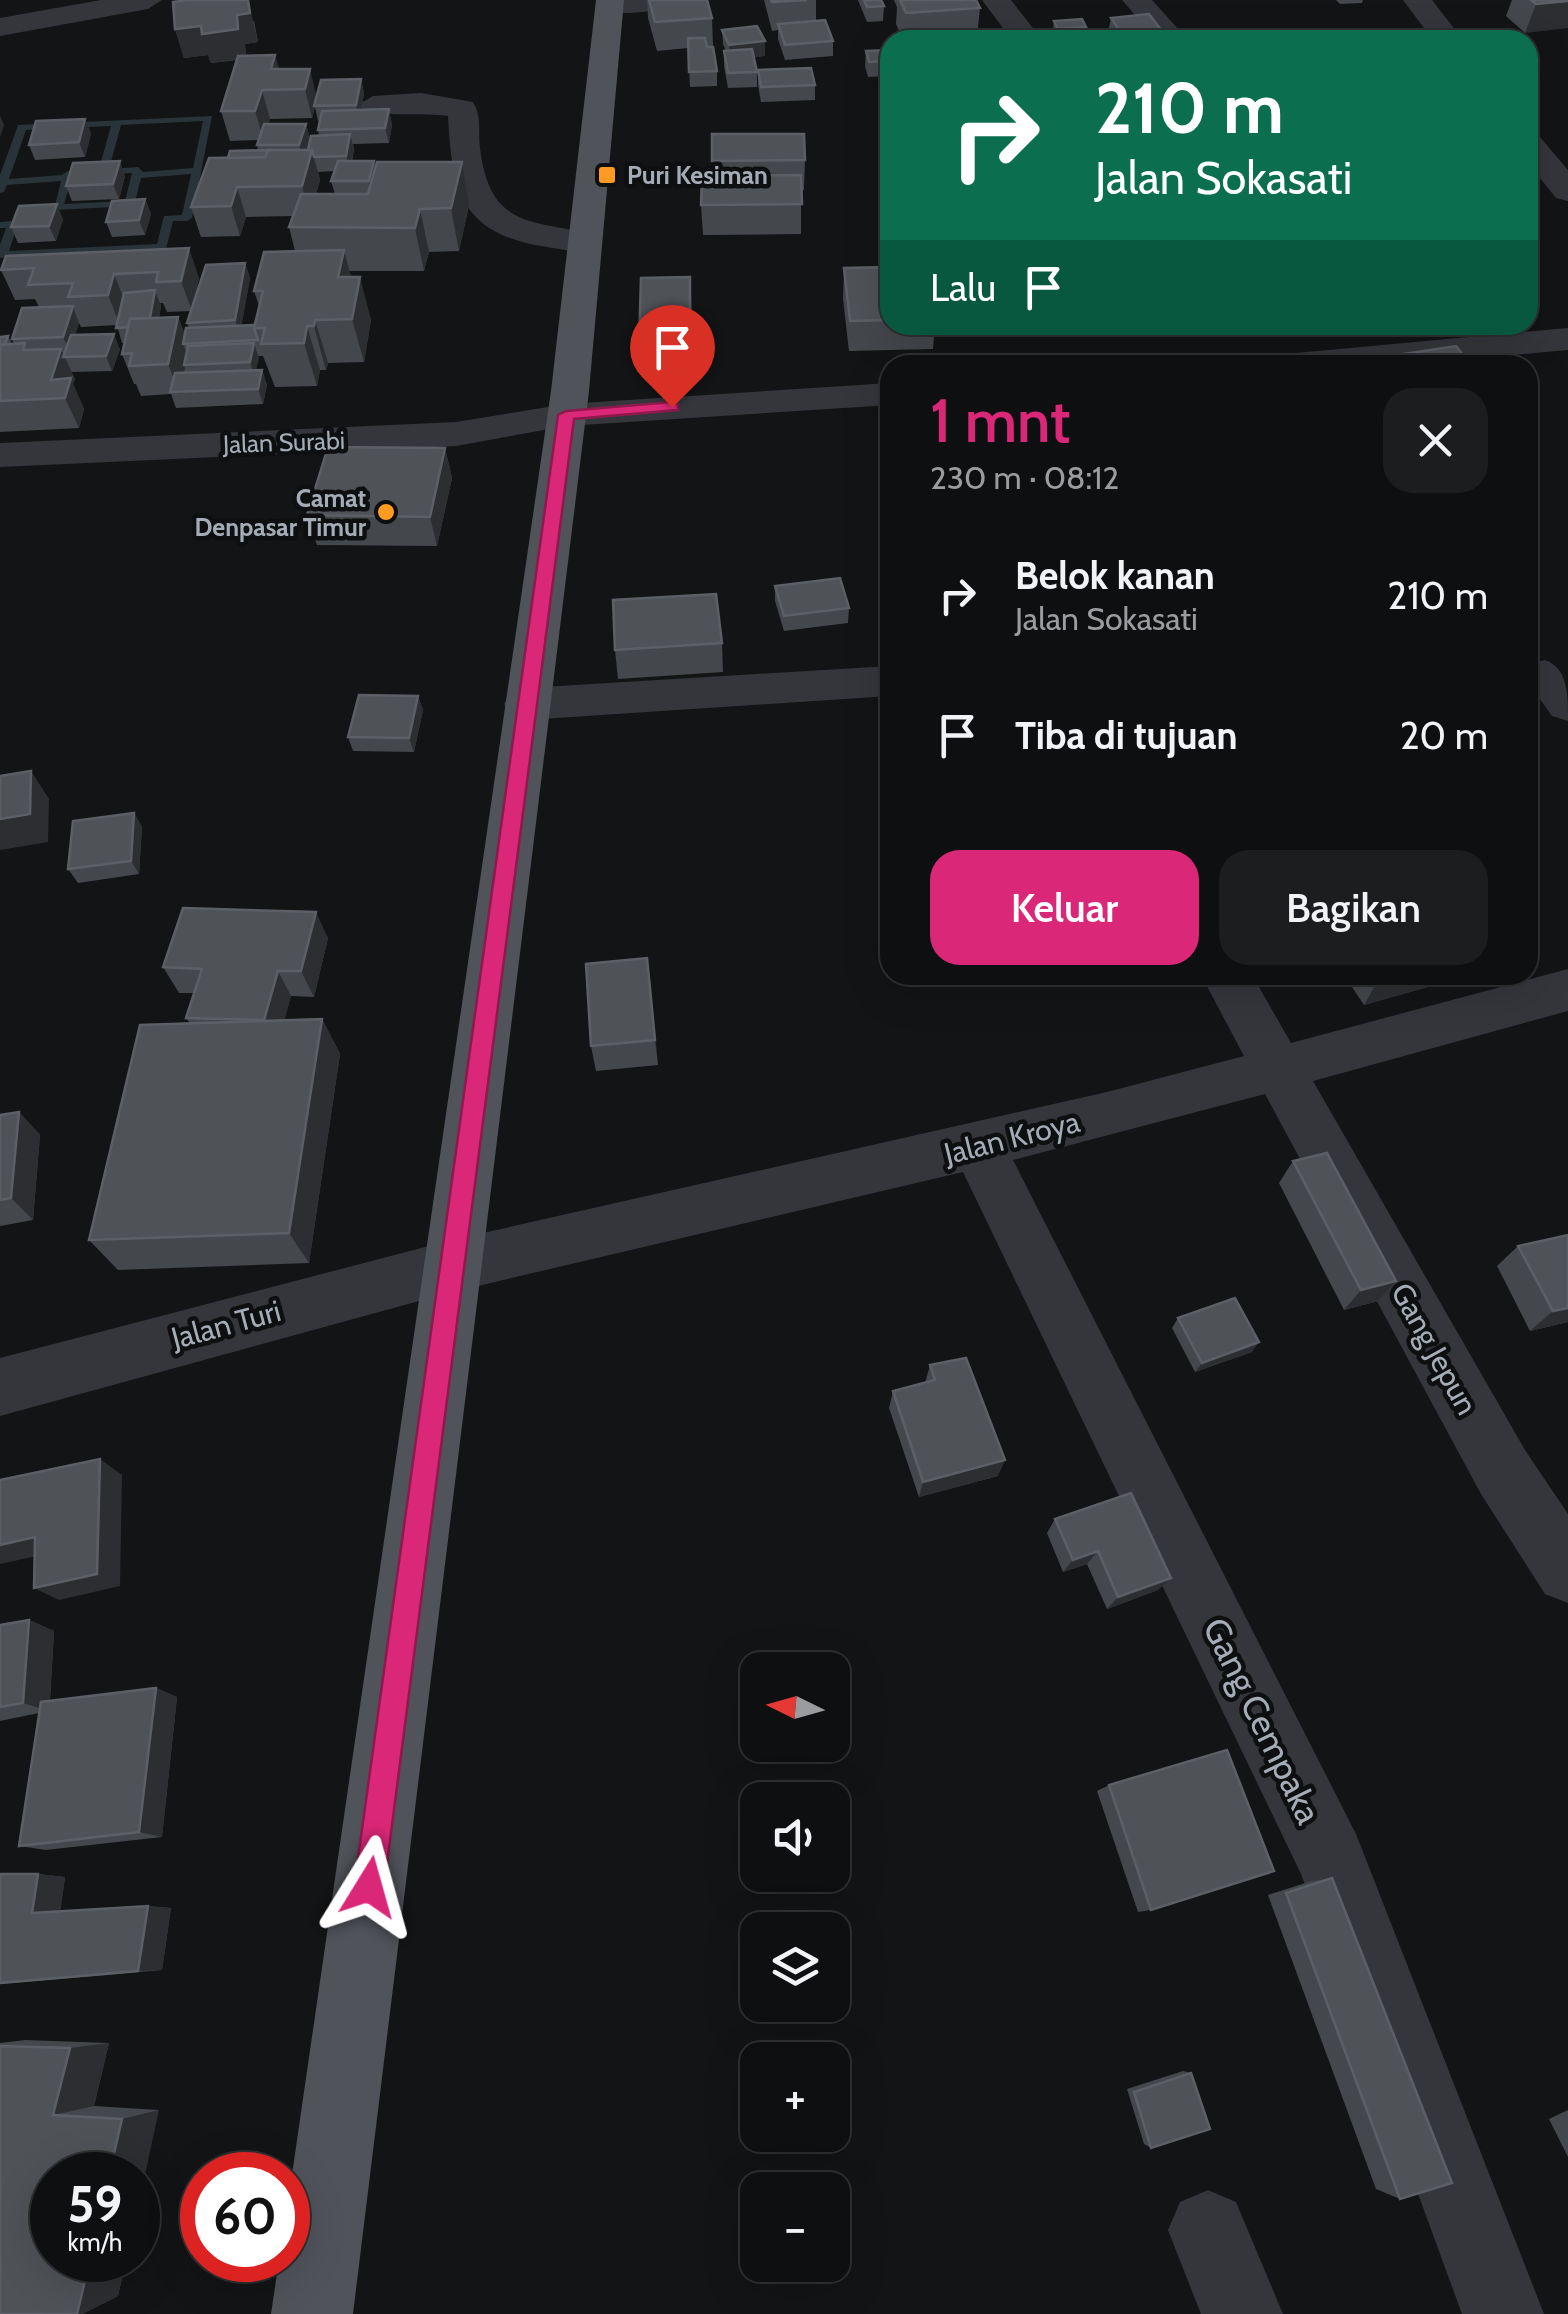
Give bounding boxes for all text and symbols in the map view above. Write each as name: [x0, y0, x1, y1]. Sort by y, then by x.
text: 210 m: [1095, 65, 1284, 151]
icon: right: [930, 70, 1060, 200]
text: Jalan Sokasati: [1095, 151, 1352, 205]
place label: Puri Kesiman: [627, 160, 768, 190]
marker: Puri Kesiman: [596, 164, 618, 186]
icon: arrive: [1016, 260, 1071, 315]
text: Lalu: [930, 264, 996, 311]
pin: [630, 305, 715, 408]
icon: arrive: [645, 320, 700, 375]
text: 1 mnt: [930, 384, 1070, 457]
button: close: [1383, 388, 1488, 493]
street label: Jalan Surabi: [221, 425, 346, 459]
text: 230 m · 08:12: [930, 458, 1119, 497]
place label: Camat Denpasar Timur: [194, 483, 367, 542]
marker: Camat Denpasar Timur: [375, 501, 397, 523]
text: Belok kanan: [1015, 552, 1215, 599]
icon: right: [930, 568, 985, 623]
text: 210 m: [1387, 572, 1488, 619]
text: Jalan Sokasati: [1015, 599, 1198, 638]
icon: arrive: [930, 708, 985, 763]
text: Tiba di tujuan: [1015, 712, 1237, 759]
text: 20 m: [1400, 712, 1488, 759]
button: Keluar: [930, 850, 1199, 965]
button: Bagikan: [1219, 850, 1488, 965]
street label: Jalan Kroya: [939, 1103, 1084, 1172]
street label: Gang Jepun: [1383, 1276, 1486, 1421]
street label: Jalan Turi: [166, 1292, 285, 1357]
street label: Gang Cempaka: [1194, 1611, 1331, 1831]
north arrow: [740, 1652, 850, 1762]
map controls: [740, 1652, 850, 2282]
button: sound: [740, 1782, 850, 1892]
position arrow: [317, 1835, 421, 1939]
button: layers: [740, 1912, 850, 2022]
button: +: [740, 2042, 850, 2152]
speed limit sign: 60: [180, 2152, 310, 2282]
button: −: [740, 2172, 850, 2282]
text: 59: [68, 2174, 122, 2235]
text: km/h: [68, 2227, 122, 2257]

